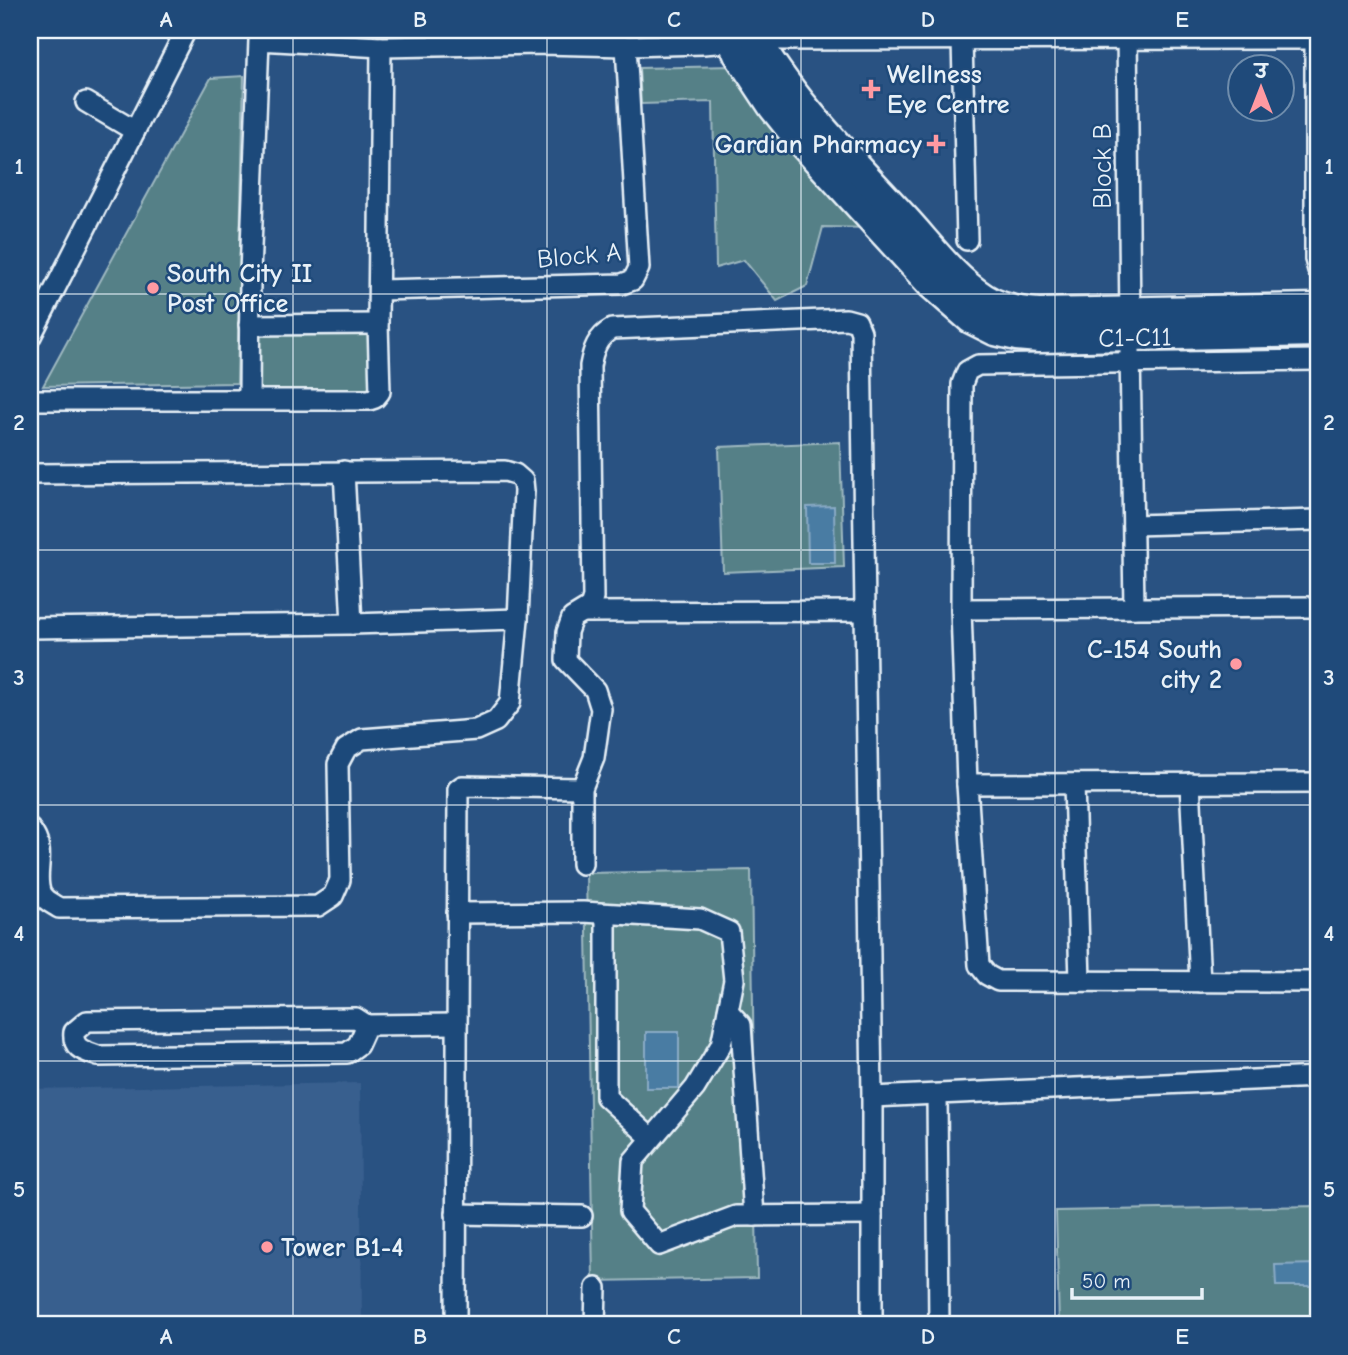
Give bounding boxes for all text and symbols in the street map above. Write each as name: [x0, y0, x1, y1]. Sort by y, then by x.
text: A: [160, 6, 173, 33]
text: B: [413, 6, 427, 33]
text: C: [667, 6, 681, 33]
text: D: [921, 6, 935, 33]
text: E: [1175, 6, 1189, 33]
north arrow: [1226, 52, 1296, 122]
place label: Wellness Eye Centre: [887, 60, 1010, 120]
text: उ: [1253, 61, 1270, 83]
marker: Wellness Eye Centre: [861, 79, 881, 99]
street label: Block B: [1088, 123, 1118, 209]
place label: Gardian Pharmacy: [714, 130, 922, 160]
marker: Gardian Pharmacy: [928, 136, 944, 152]
text: 1: [14, 153, 24, 180]
text: 1: [1324, 153, 1334, 180]
street label: Block A: [536, 237, 622, 275]
place label: South City II Post Office: [167, 259, 312, 319]
marker: South City II Post Office: [145, 280, 161, 296]
street label: C1-C11: [1098, 322, 1172, 354]
text: 2: [13, 409, 25, 436]
text: 2: [1323, 409, 1335, 436]
place label: C-154 South city 2: [1087, 635, 1222, 695]
marker: C-154 South city 2: [1228, 656, 1244, 672]
text: 3: [13, 664, 25, 691]
text: 3: [1323, 664, 1335, 691]
text: 4: [14, 920, 25, 947]
text: 4: [1324, 920, 1335, 947]
text: 5: [13, 1176, 25, 1203]
text: 5: [1323, 1176, 1335, 1203]
place label: Tower B1-4: [281, 1233, 404, 1263]
marker: Tower B1-4: [259, 1239, 275, 1255]
scale bar: [1072, 1257, 1201, 1301]
text: 50 m: [1082, 1269, 1131, 1293]
text: A: [160, 1323, 173, 1350]
text: B: [413, 1323, 427, 1350]
text: C: [667, 1323, 681, 1350]
text: D: [921, 1323, 935, 1350]
text: E: [1175, 1323, 1189, 1350]

